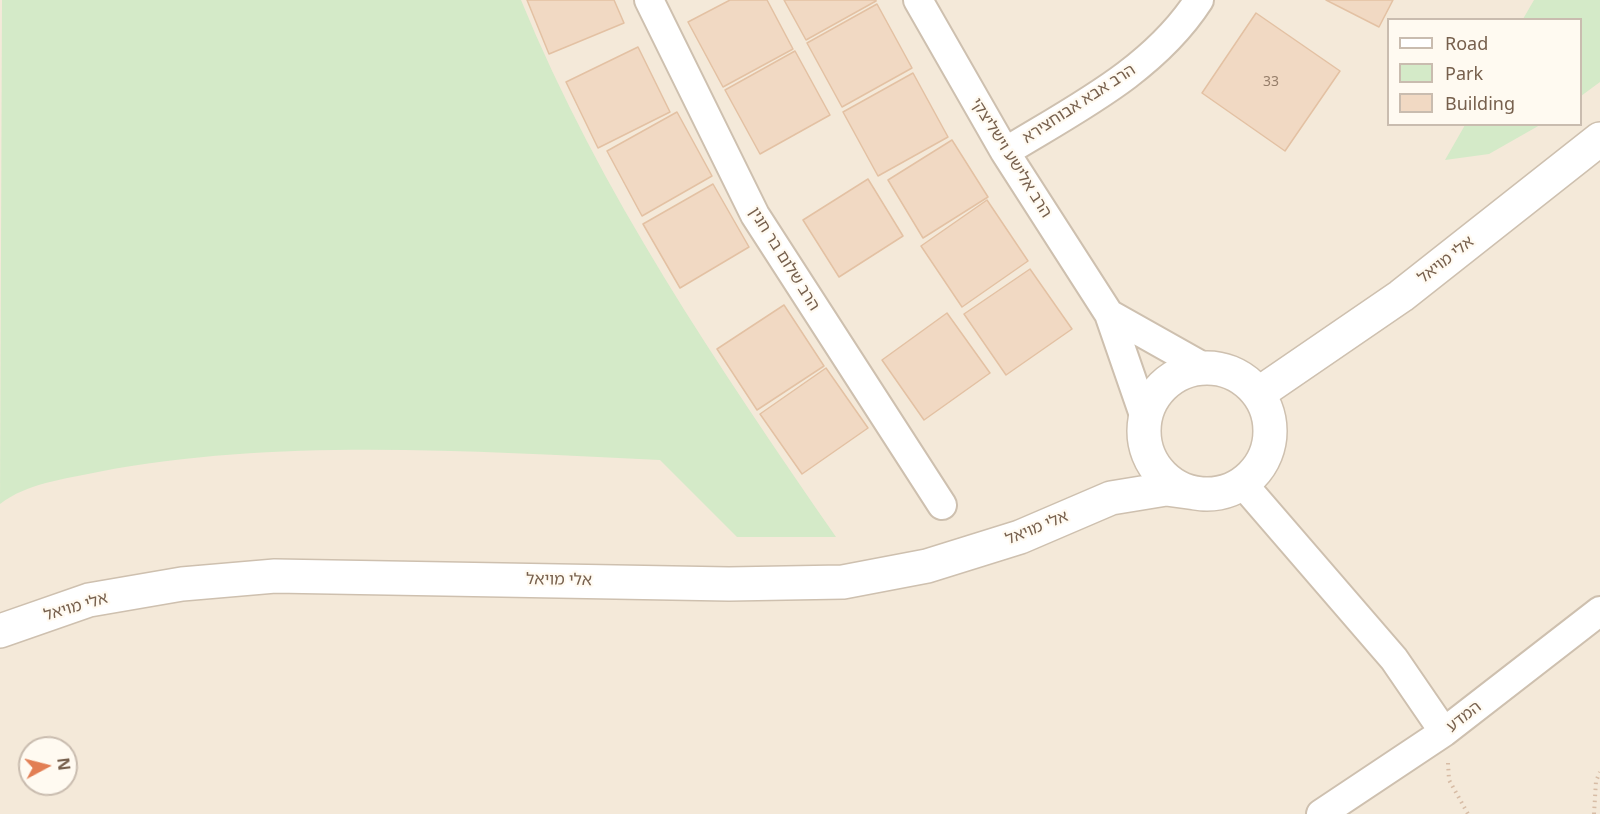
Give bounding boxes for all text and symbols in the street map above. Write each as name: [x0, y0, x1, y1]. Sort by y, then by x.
legend: [1387, 18, 1582, 126]
text: Road: [1445, 31, 1488, 55]
street label: הרב אבא אבוחצירא: [1019, 60, 1139, 148]
text: Park: [1445, 61, 1483, 85]
house number: 33: [1263, 74, 1279, 90]
text: Building: [1445, 91, 1515, 115]
street label: הרב אלישע וישליצקי: [966, 95, 1056, 221]
street label: הרב שלום בר חנין: [744, 204, 824, 314]
street label: אלי מויאל: [1414, 232, 1478, 288]
street label: אלי מויאל: [1003, 507, 1071, 549]
street label: אלי מויאל: [526, 570, 592, 590]
street label: אלי מויאל: [42, 589, 110, 625]
street label: המדע: [1443, 698, 1485, 736]
north arrow: [18, 736, 78, 796]
text: N: [52, 756, 76, 772]

